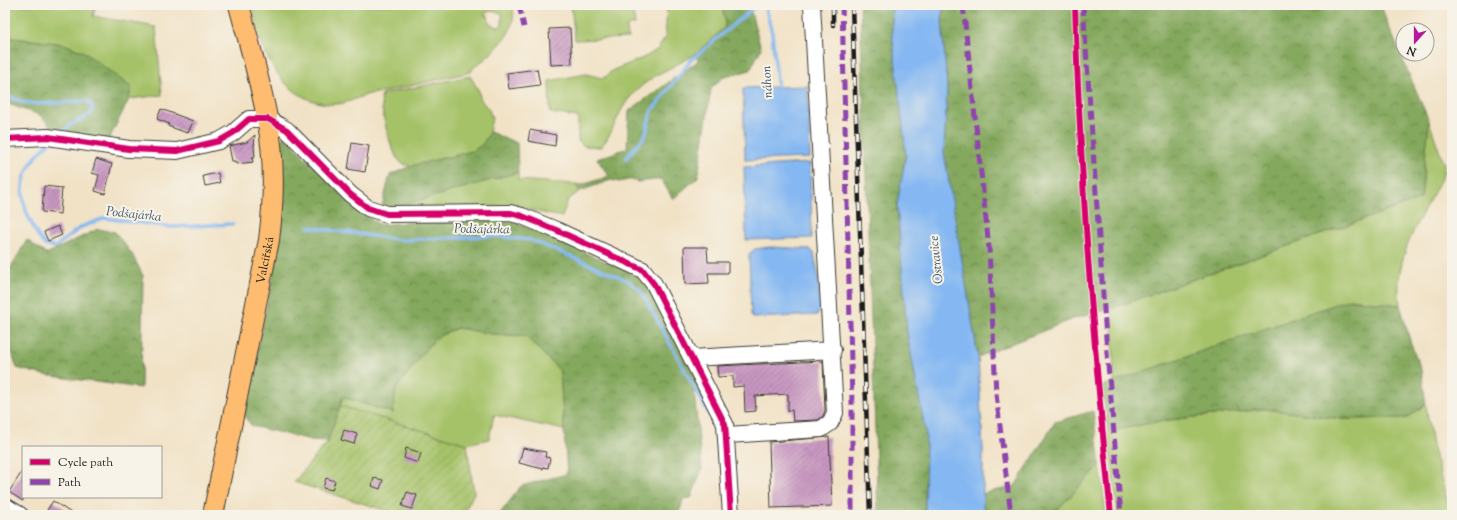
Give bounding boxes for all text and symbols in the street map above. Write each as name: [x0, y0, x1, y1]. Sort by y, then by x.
north arrow: [1395, 22, 1435, 62]
text: N: [1405, 41, 1420, 60]
water label: náhon: [758, 65, 778, 99]
water label: Podšajárka: [105, 203, 163, 227]
water label: Podšajárka: [454, 221, 510, 239]
street label: Valcířská: [252, 235, 279, 286]
water label: Ostravice: [926, 235, 948, 285]
legend: [22, 446, 162, 498]
text: Cycle path: [58, 454, 113, 472]
text: Path: [58, 474, 81, 492]

